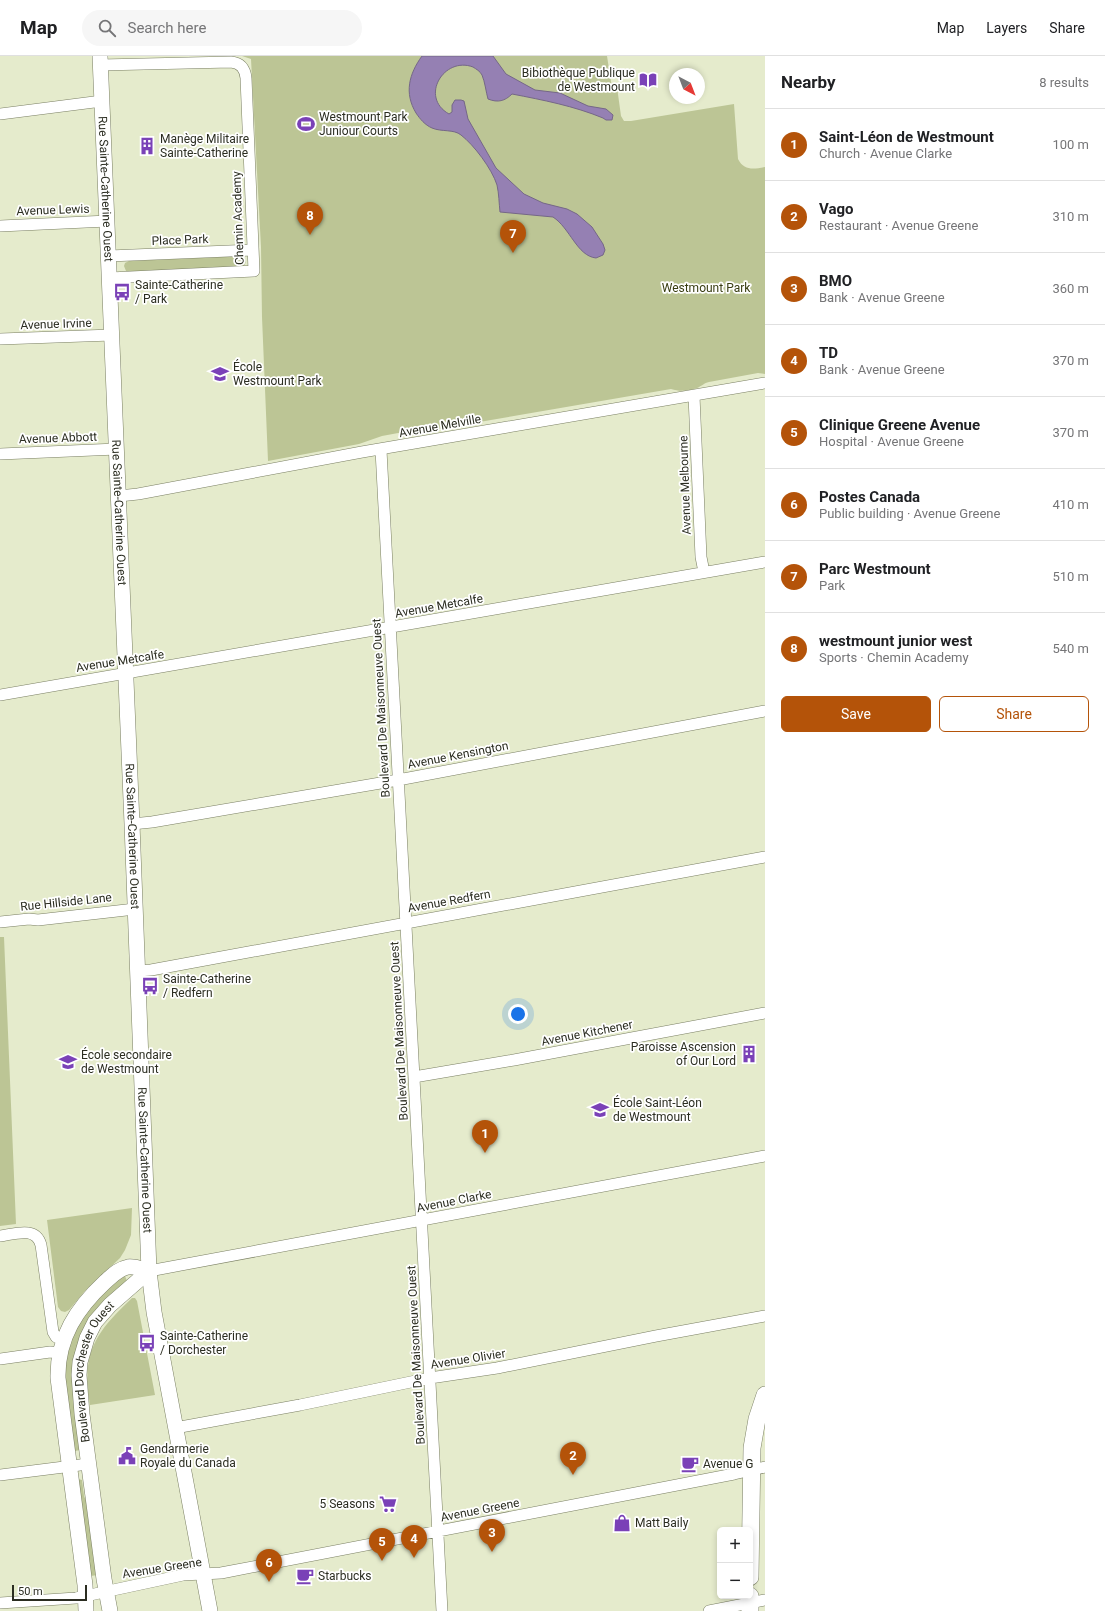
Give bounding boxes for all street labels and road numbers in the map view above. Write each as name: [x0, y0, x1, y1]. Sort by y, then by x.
street label: Rue Sainte-Catherine Ouest: [96, 116, 116, 262]
street label: Chemin Academy: [229, 171, 247, 265]
street label: Avenue Lewis: [16, 202, 90, 218]
street label: Place Park: [151, 232, 210, 248]
street label: Avenue Irvine: [20, 316, 92, 332]
street label: Avenue Melville: [398, 412, 482, 440]
street label: Avenue Abbott: [19, 430, 97, 446]
street label: Avenue Melbourne: [676, 435, 694, 535]
street label: Rue Sainte-Catherine Ouest: [109, 439, 129, 586]
street label: Avenue Metcalfe: [394, 591, 484, 621]
street label: Boulevard De Maisonneuve Ouest: [369, 618, 393, 798]
street label: Avenue Metcalfe: [75, 647, 165, 675]
street label: Avenue Kensington: [406, 738, 510, 772]
street label: Rue Sainte-Catherine Ouest: [122, 763, 142, 910]
street label: Avenue Redfern: [406, 887, 492, 915]
street label: Rue Hillside Lane: [20, 890, 112, 914]
street label: Boulevard De Maisonneuve Ouest: [387, 941, 411, 1121]
street label: Avenue Kitchener: [540, 1017, 634, 1049]
street label: Rue Sainte-Catherine Ouest: [135, 1087, 155, 1233]
street label: Avenue Clarke: [415, 1187, 493, 1215]
street label: Boulevard De Maisonneuve Ouest: [404, 1265, 428, 1445]
street label: Boulevard Dorchester Ouest: [72, 1298, 117, 1443]
street label: Avenue Olivier: [430, 1346, 506, 1372]
street label: Avenue Greene: [439, 1495, 521, 1525]
street label: Avenue Greene: [121, 1555, 203, 1581]

